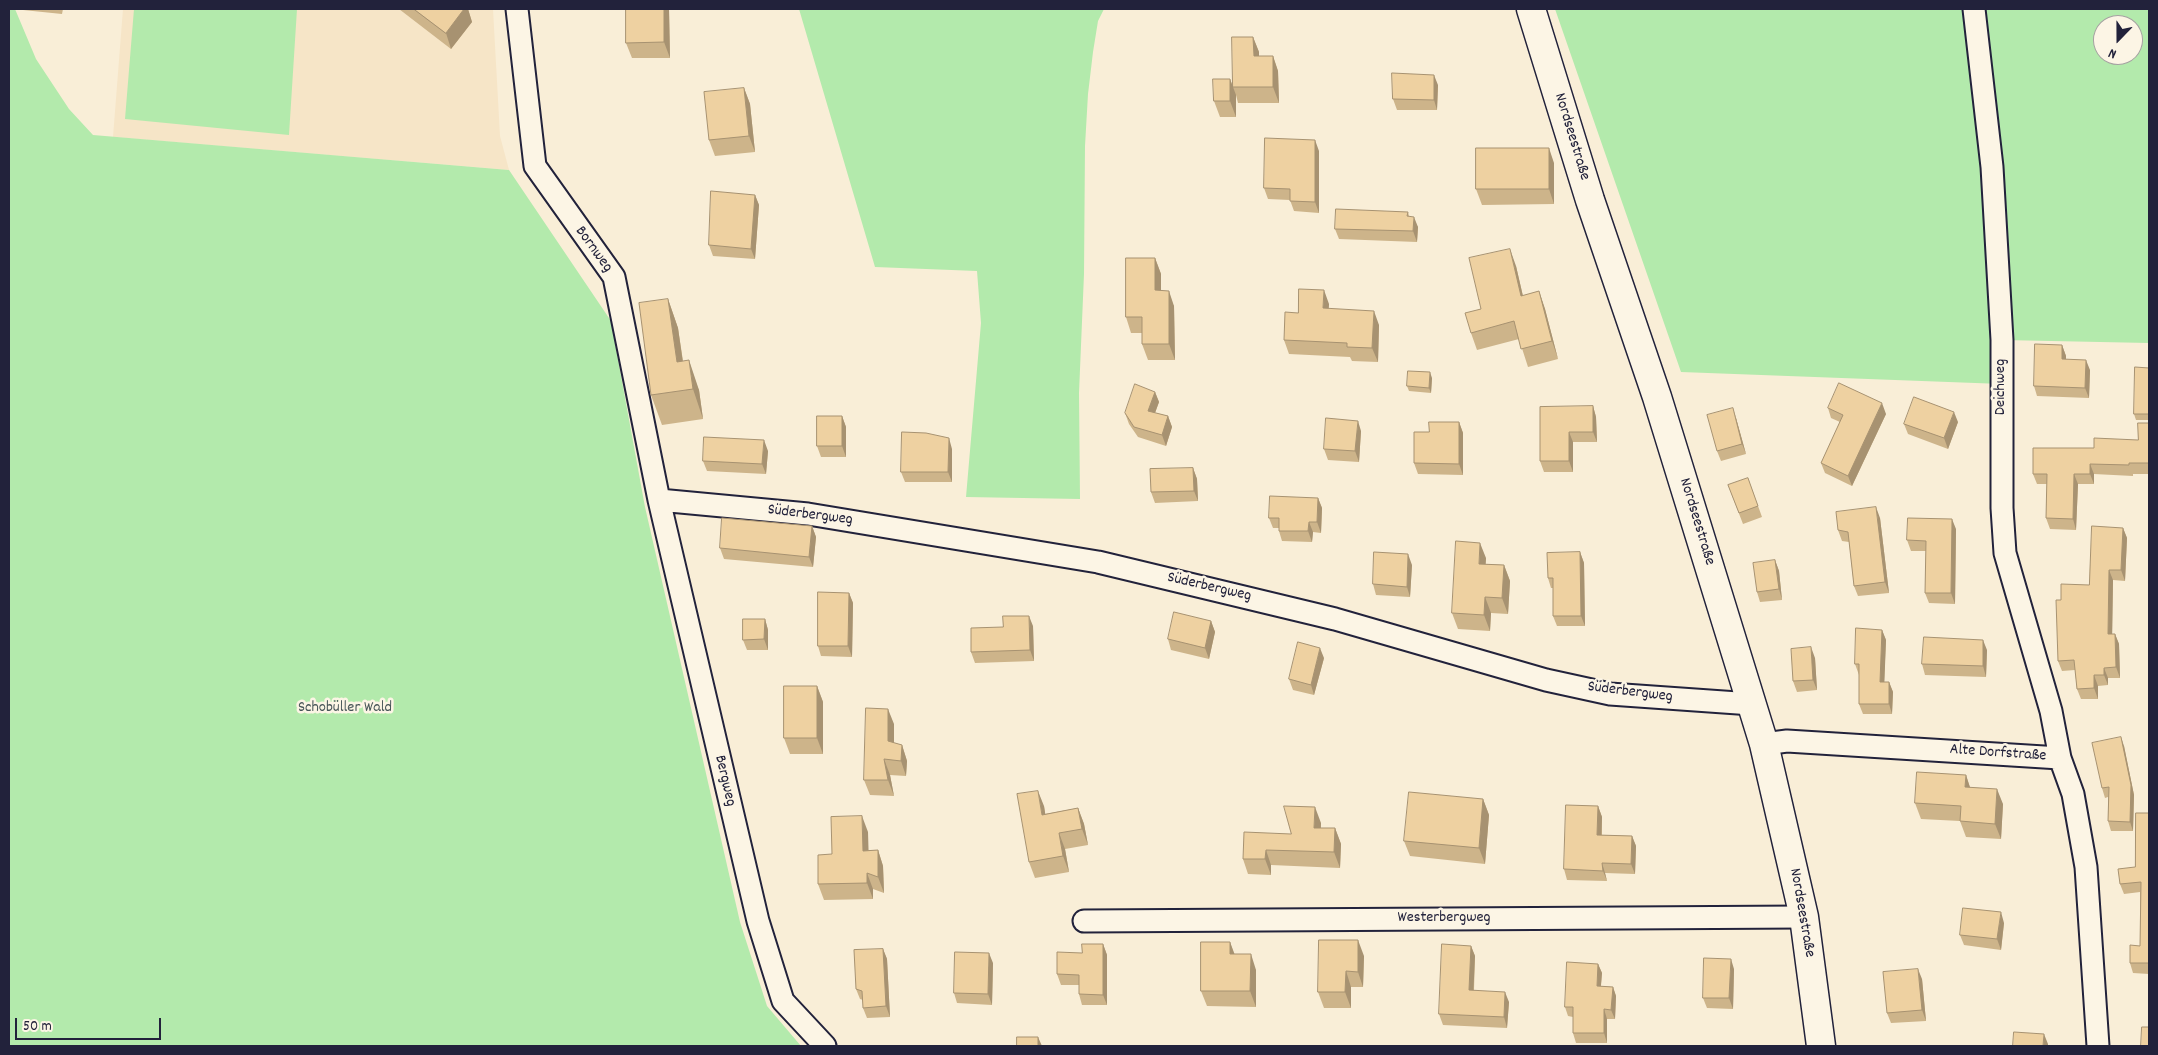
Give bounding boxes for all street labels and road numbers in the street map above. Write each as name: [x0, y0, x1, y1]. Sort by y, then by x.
street label: Nordseestraße: [1549, 91, 1593, 183]
street label: Bornweg: [570, 223, 616, 277]
street label: Deichweg: [1992, 359, 2012, 415]
street label: Nordseestraße: [1674, 476, 1718, 568]
street label: Süderbergweg: [766, 501, 854, 531]
street label: Süderbergweg: [1165, 569, 1253, 607]
street label: Süderbergweg: [1586, 678, 1674, 708]
street label: Alte Dorfstraße: [1949, 741, 2047, 767]
street label: Bergweg: [709, 754, 739, 808]
street label: Nordseestraße: [1784, 867, 1818, 959]
street label: Westerbergweg: [1397, 909, 1491, 929]

